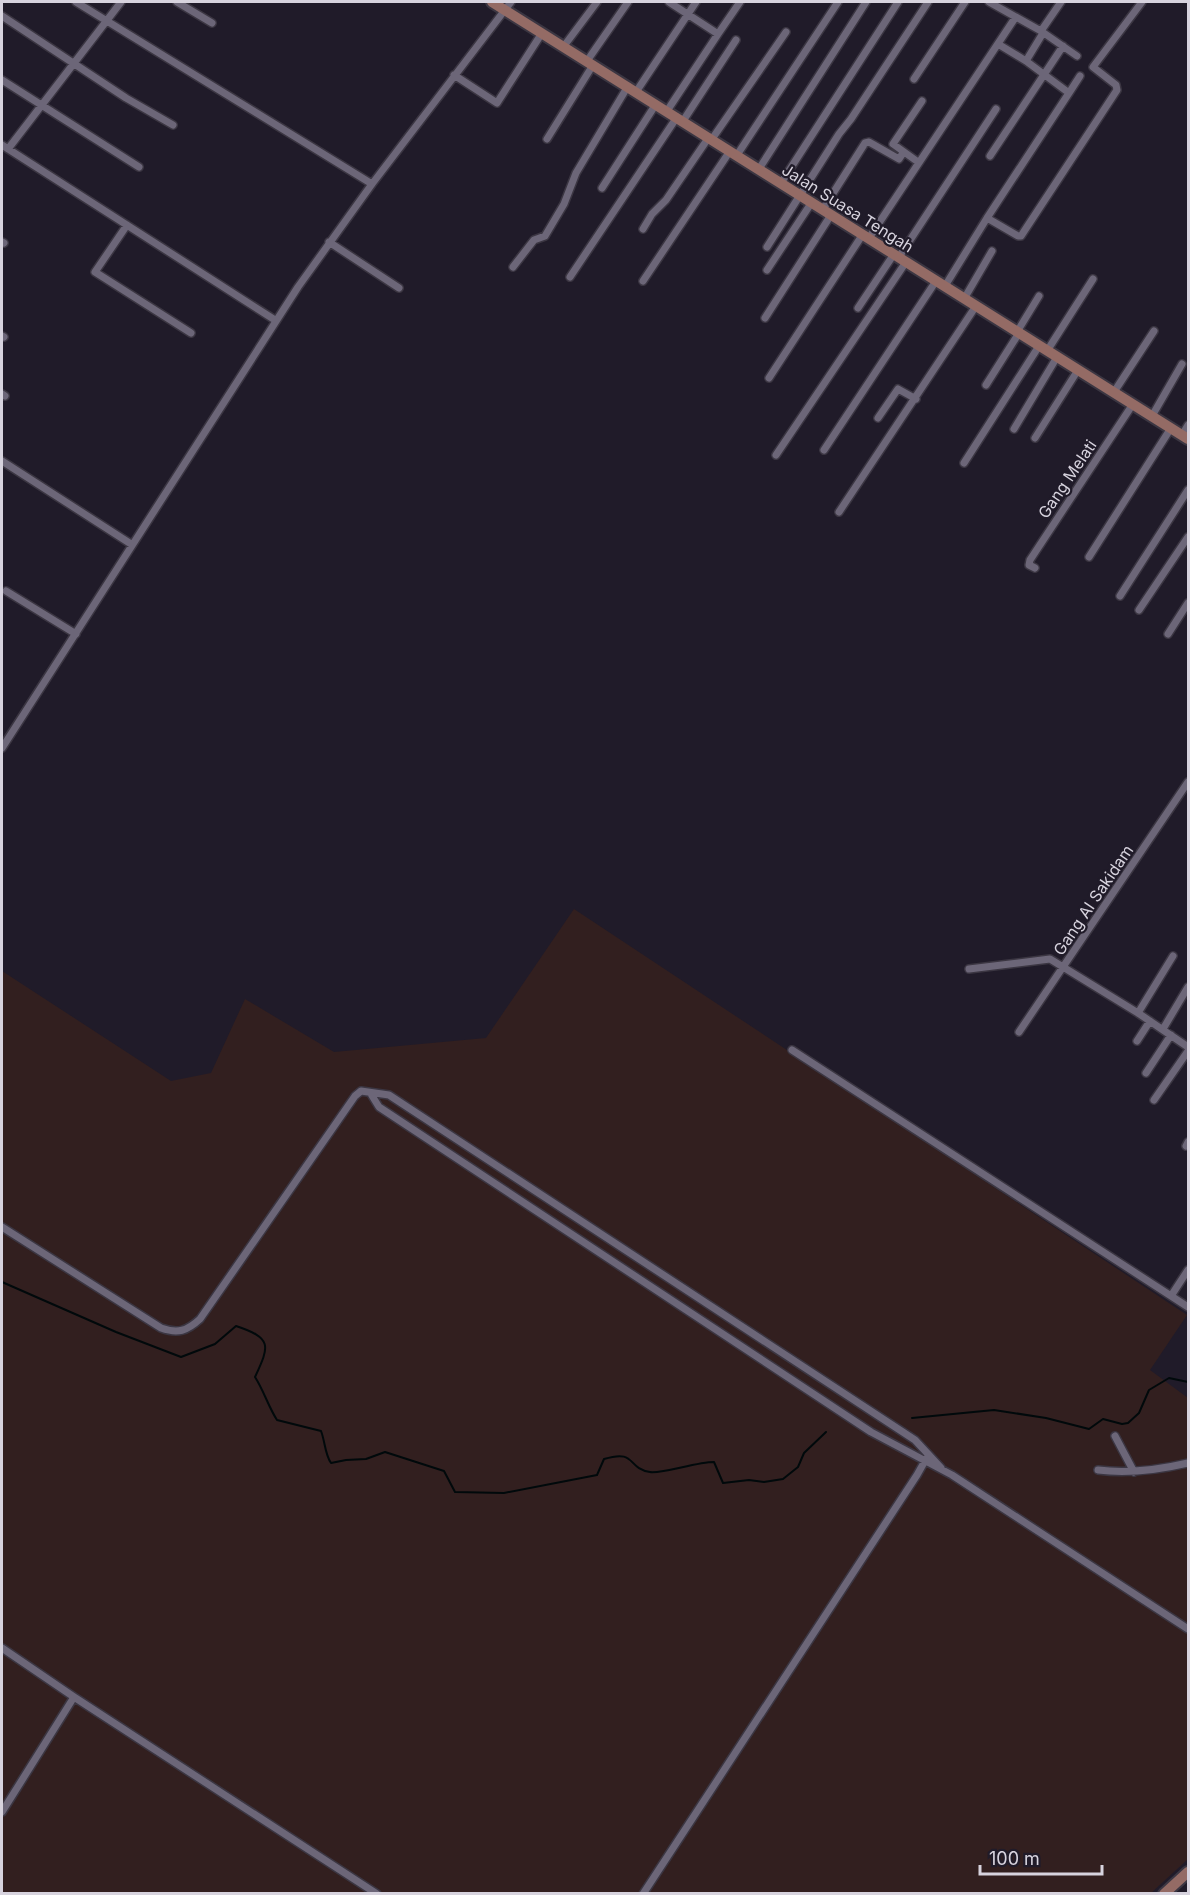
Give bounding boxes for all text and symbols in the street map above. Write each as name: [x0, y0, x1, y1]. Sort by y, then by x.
street label: Jalan Suasa Tengah: [778, 159, 918, 257]
street label: Gang Melati: [1033, 436, 1101, 522]
street label: Gang Al Sakidam: [1049, 841, 1137, 959]
scale bar: [980, 1838, 1102, 1876]
text: 100 m: [989, 1848, 1040, 1869]

